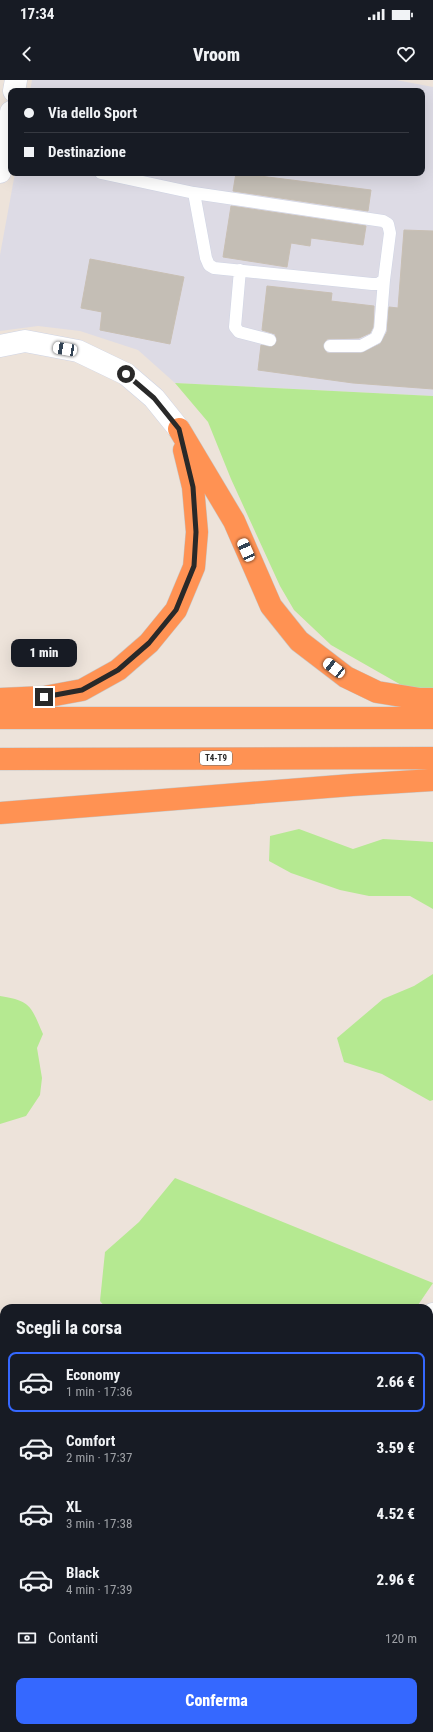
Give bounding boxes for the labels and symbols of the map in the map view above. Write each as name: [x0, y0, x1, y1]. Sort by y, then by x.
car: [52, 341, 78, 357]
route start: [117, 365, 135, 383]
car: [236, 537, 256, 563]
callout: 1 min: [11, 639, 77, 667]
car: [321, 656, 347, 680]
route end: [35, 688, 53, 706]
road number: T4-T9: [200, 751, 232, 765]

